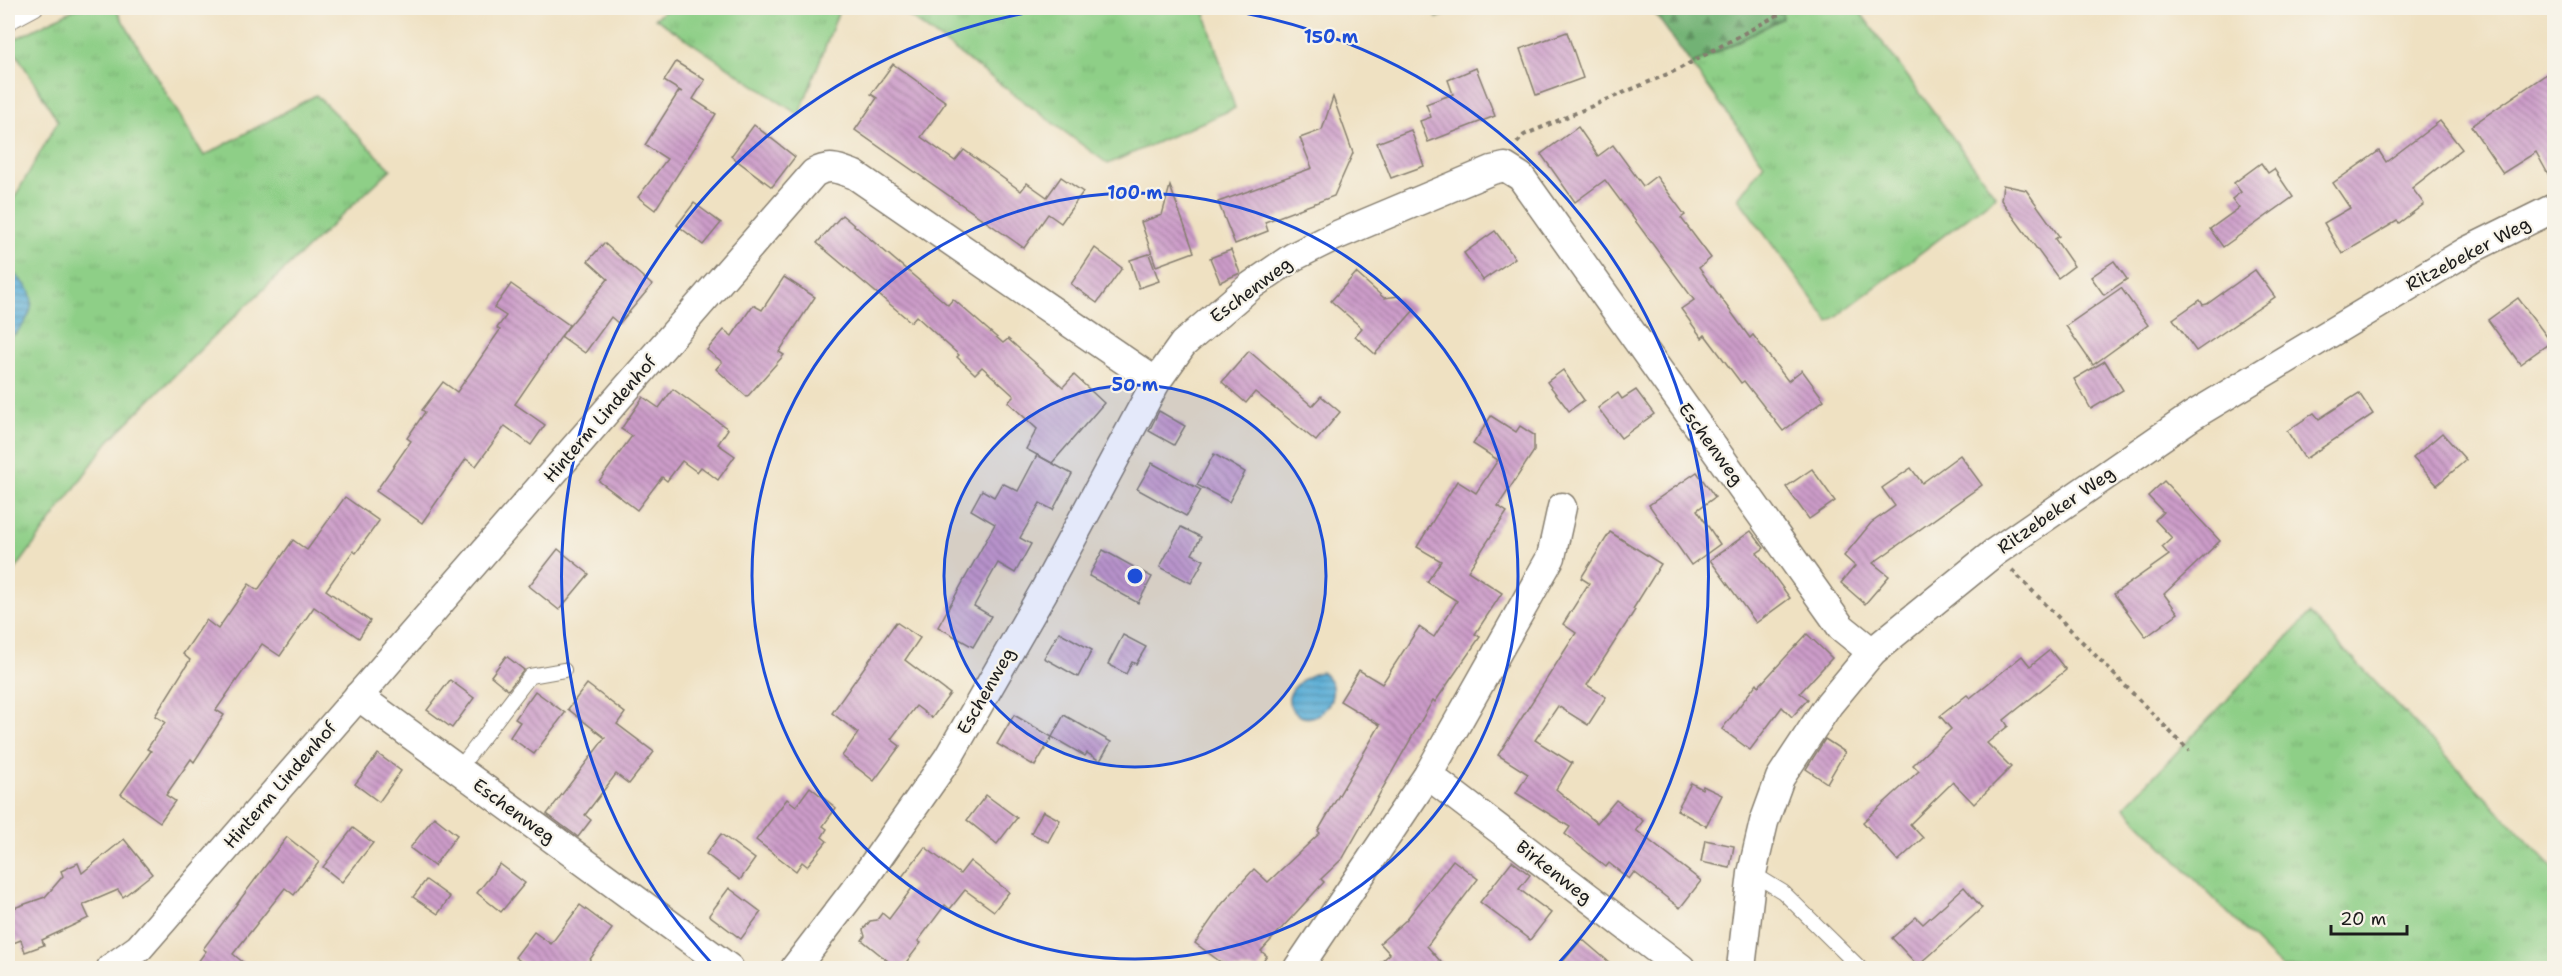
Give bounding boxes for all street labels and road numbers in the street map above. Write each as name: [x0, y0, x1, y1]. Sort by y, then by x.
street label: Ritzebeker Weg: [2402, 211, 2534, 297]
street label: Eschenweg: [1205, 251, 1297, 329]
street label: Hinterm Lindenhof: [538, 350, 662, 488]
street label: Eschenweg: [1673, 398, 1749, 490]
street label: Ritzebeker Weg: [1993, 461, 2119, 559]
street label: Eschenweg: [951, 643, 1021, 739]
street label: Hinterm Lindenhof: [218, 716, 342, 854]
street label: Eschenweg: [468, 773, 560, 849]
street label: Birkenweg: [1511, 835, 1597, 909]

